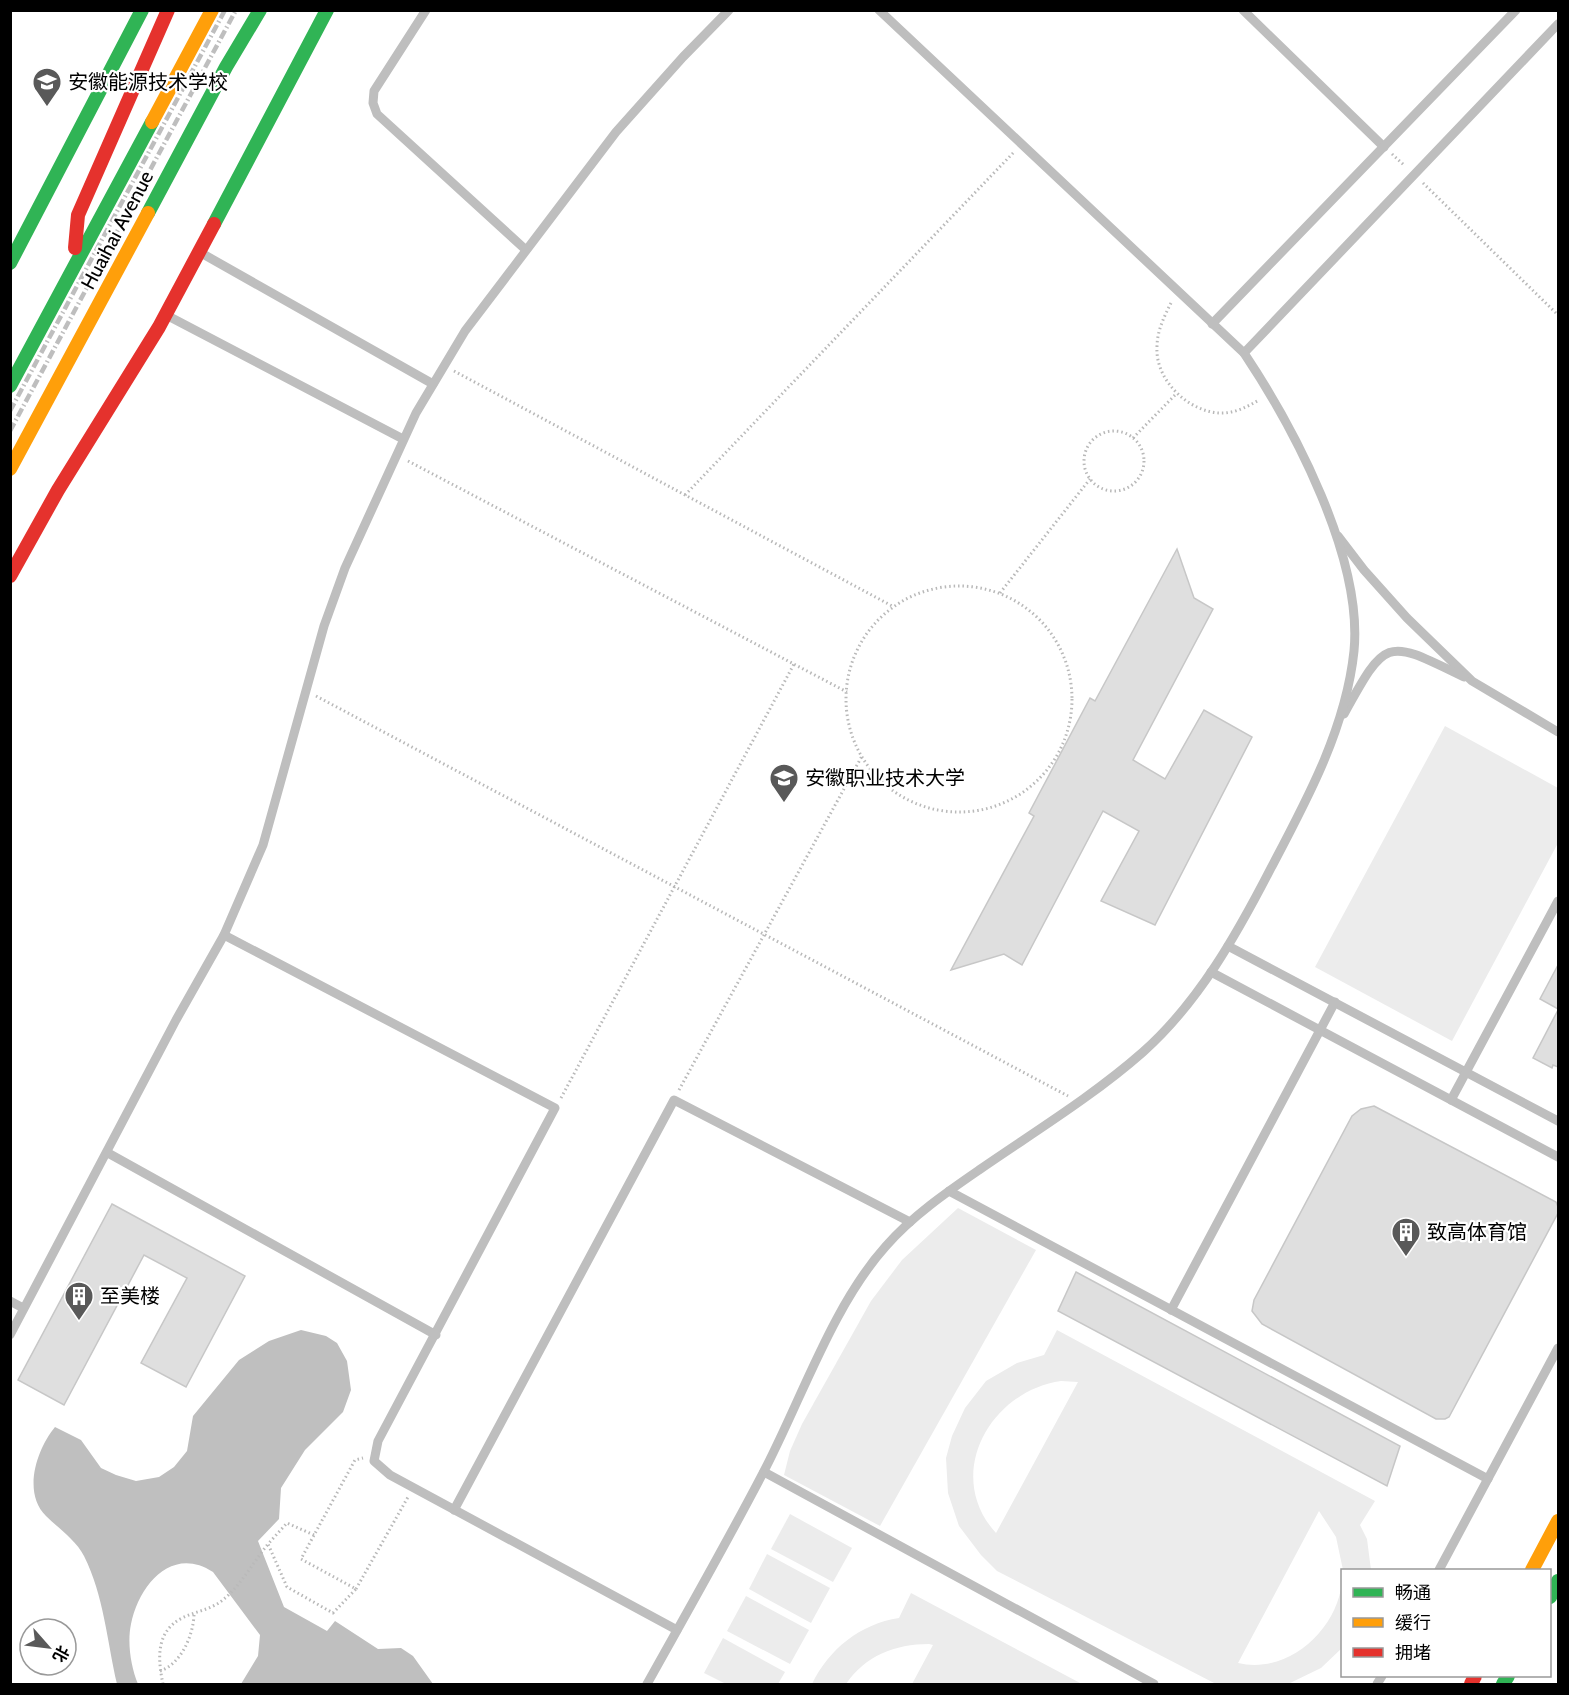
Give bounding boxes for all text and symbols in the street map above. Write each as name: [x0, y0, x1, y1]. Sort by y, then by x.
school or university icon: 安徽能源技术学校: [31, 66, 63, 108]
place label: 安徽能源技术学校: [68, 70, 228, 94]
street label: Huaihai Avenue: [76, 167, 158, 293]
school or university icon: 安徽职业技术大学: [768, 762, 800, 804]
place label: 安徽职业技术大学: [805, 766, 965, 790]
building icon: 致高体育馆: [1390, 1216, 1422, 1258]
place label: 致高体育馆: [1427, 1220, 1527, 1244]
building icon: 至美楼: [63, 1280, 95, 1322]
place label: 至美楼: [100, 1284, 160, 1308]
legend: [1341, 1569, 1551, 1677]
text: 畅通: [1395, 1582, 1431, 1604]
text: 缓行: [1395, 1612, 1431, 1634]
north arrow: [18, 1617, 78, 1677]
text: 北: [49, 1642, 73, 1665]
text: 拥堵: [1395, 1642, 1431, 1664]

